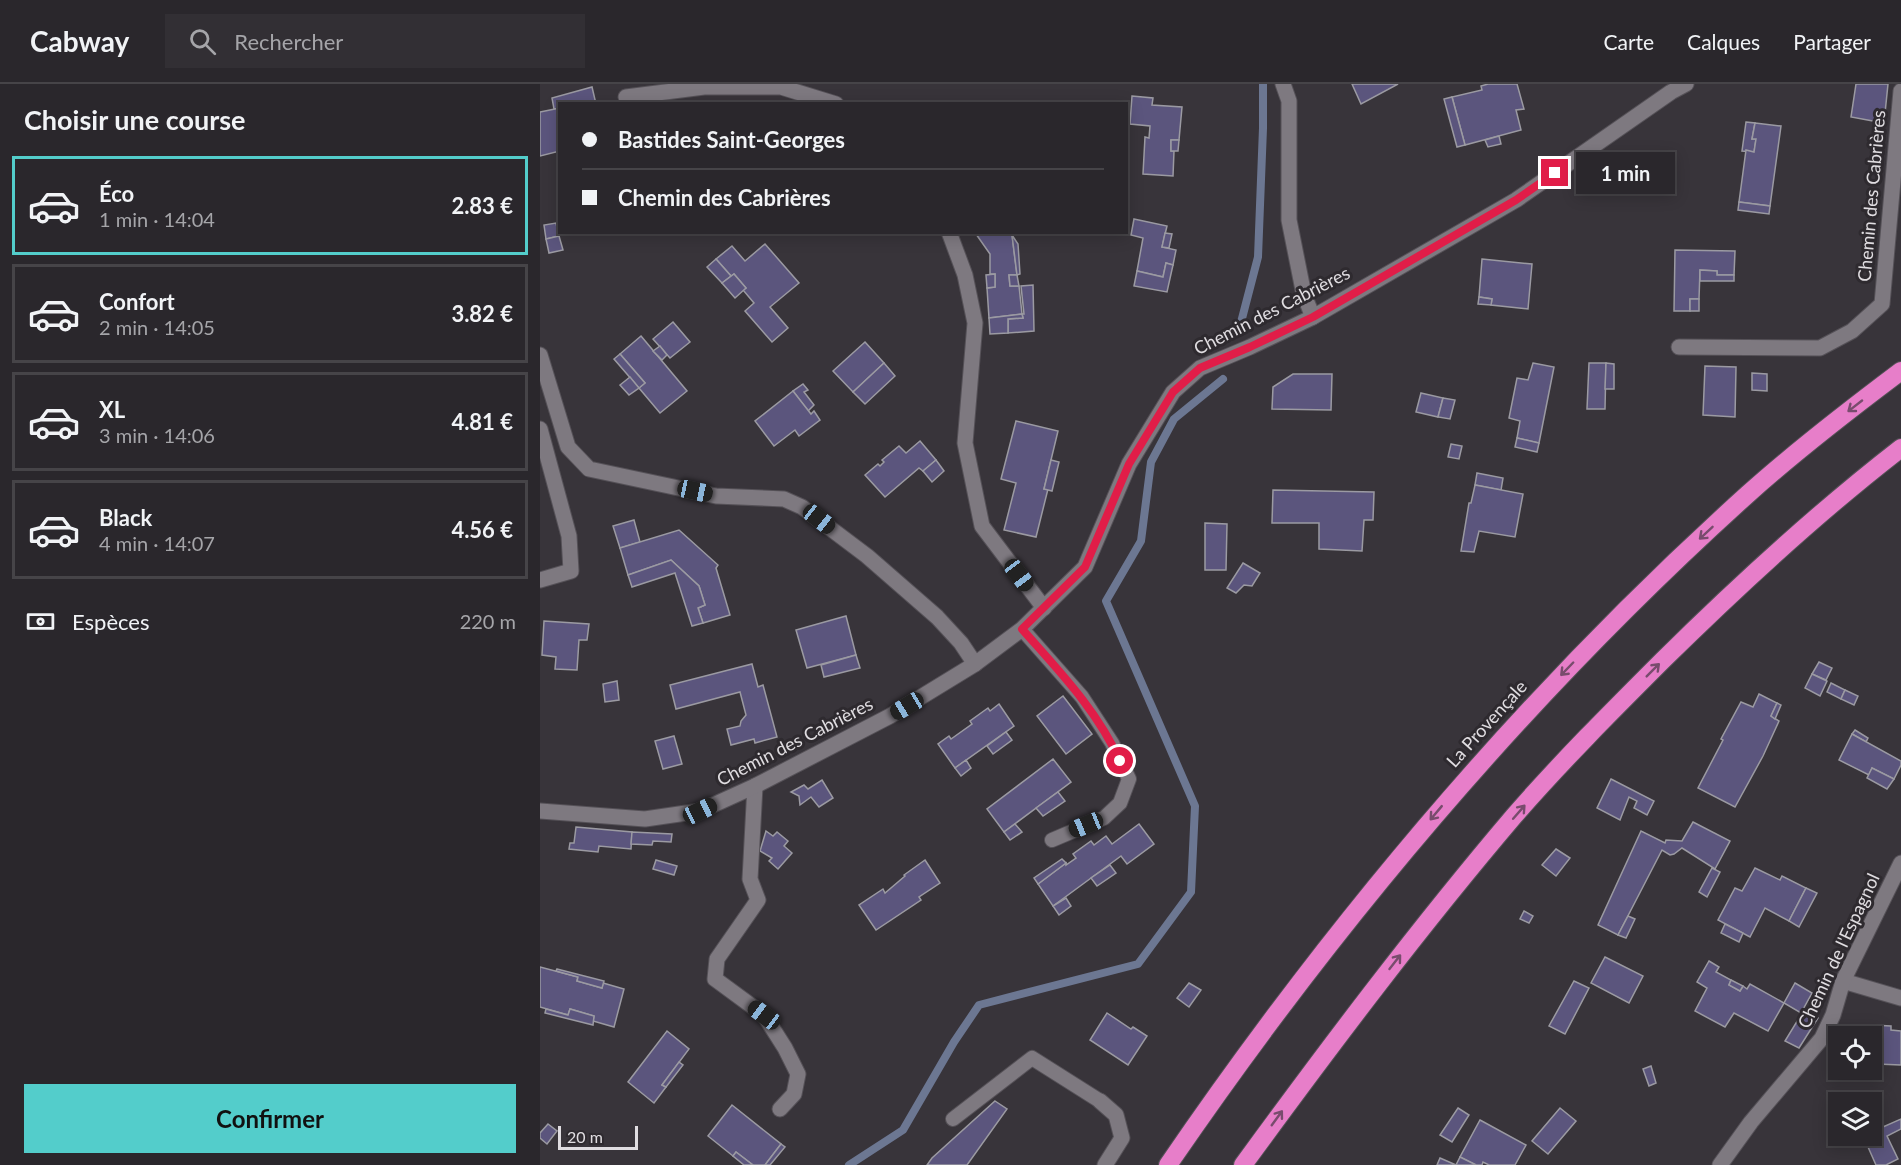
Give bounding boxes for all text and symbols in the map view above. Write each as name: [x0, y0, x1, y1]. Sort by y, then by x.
search box: [165, 14, 585, 68]
text: Cabway: [30, 24, 129, 58]
icon: search: [186, 25, 219, 58]
text: Rechercher: [234, 28, 343, 55]
text: Carte: [1603, 29, 1654, 54]
text: Calques: [1687, 29, 1760, 54]
text: Partager: [1793, 29, 1871, 54]
text: Choisir une course: [24, 103, 246, 136]
street label: Chemin des Cabrières: [1853, 109, 1889, 283]
text: Bastides Saint-Georges: [618, 126, 845, 153]
callout: 1 min: [1576, 152, 1675, 194]
route end: [1541, 159, 1568, 186]
text: 1 min: [1601, 161, 1650, 185]
icon: car: [27, 179, 81, 233]
text: Éco: [99, 180, 134, 207]
text: Chemin des Cabrières: [618, 184, 831, 211]
text: 2.83 €: [451, 192, 513, 219]
text: 1 min · 14:04: [99, 207, 215, 231]
street label: Chemin des Cabrières: [1190, 261, 1353, 359]
icon: car: [27, 287, 81, 341]
text: Confort: [99, 288, 175, 315]
text: 3.82 €: [451, 300, 513, 327]
text: 2 min · 14:05: [99, 315, 215, 339]
icon: car: [27, 395, 81, 449]
text: XL: [99, 396, 125, 423]
one-way arrow: [1847, 400, 1863, 413]
text: 4.81 €: [451, 408, 513, 435]
text: 3 min · 14:06: [99, 423, 215, 447]
car: [676, 478, 714, 504]
car: [799, 501, 839, 537]
icon: car: [27, 503, 81, 557]
text: Black: [99, 504, 152, 531]
text: 4.56 €: [451, 516, 513, 543]
one-way arrow: [1699, 526, 1714, 540]
text: 4 min · 14:07: [99, 531, 215, 555]
car: [1001, 555, 1037, 595]
icon: cash: [24, 605, 57, 638]
text: Espèces: [72, 608, 149, 635]
text: 220 m: [460, 609, 516, 633]
one-way arrow: [1559, 661, 1574, 676]
one-way arrow: [1645, 663, 1660, 677]
street label: La Provençale: [1441, 675, 1531, 771]
car: [887, 689, 927, 723]
street label: Chemin des Cabrières: [713, 692, 876, 790]
route start: [1106, 747, 1133, 774]
car: [680, 795, 720, 827]
one-way arrow: [1512, 804, 1526, 819]
one-way arrow: [1429, 805, 1442, 821]
car: [1066, 810, 1106, 840]
street label: Chemin de l'Espagnol: [1793, 870, 1884, 1032]
one-way arrow: [1388, 954, 1401, 970]
car: [744, 997, 784, 1033]
map controls: [1828, 1026, 1882, 1146]
button: locate: [1828, 1026, 1882, 1080]
button: Confirmer: [24, 1084, 516, 1153]
button: layers: [1828, 1092, 1882, 1146]
one-way arrow: [1271, 1110, 1284, 1126]
scale bar: [558, 1123, 638, 1150]
text: 20 m: [567, 1127, 603, 1146]

